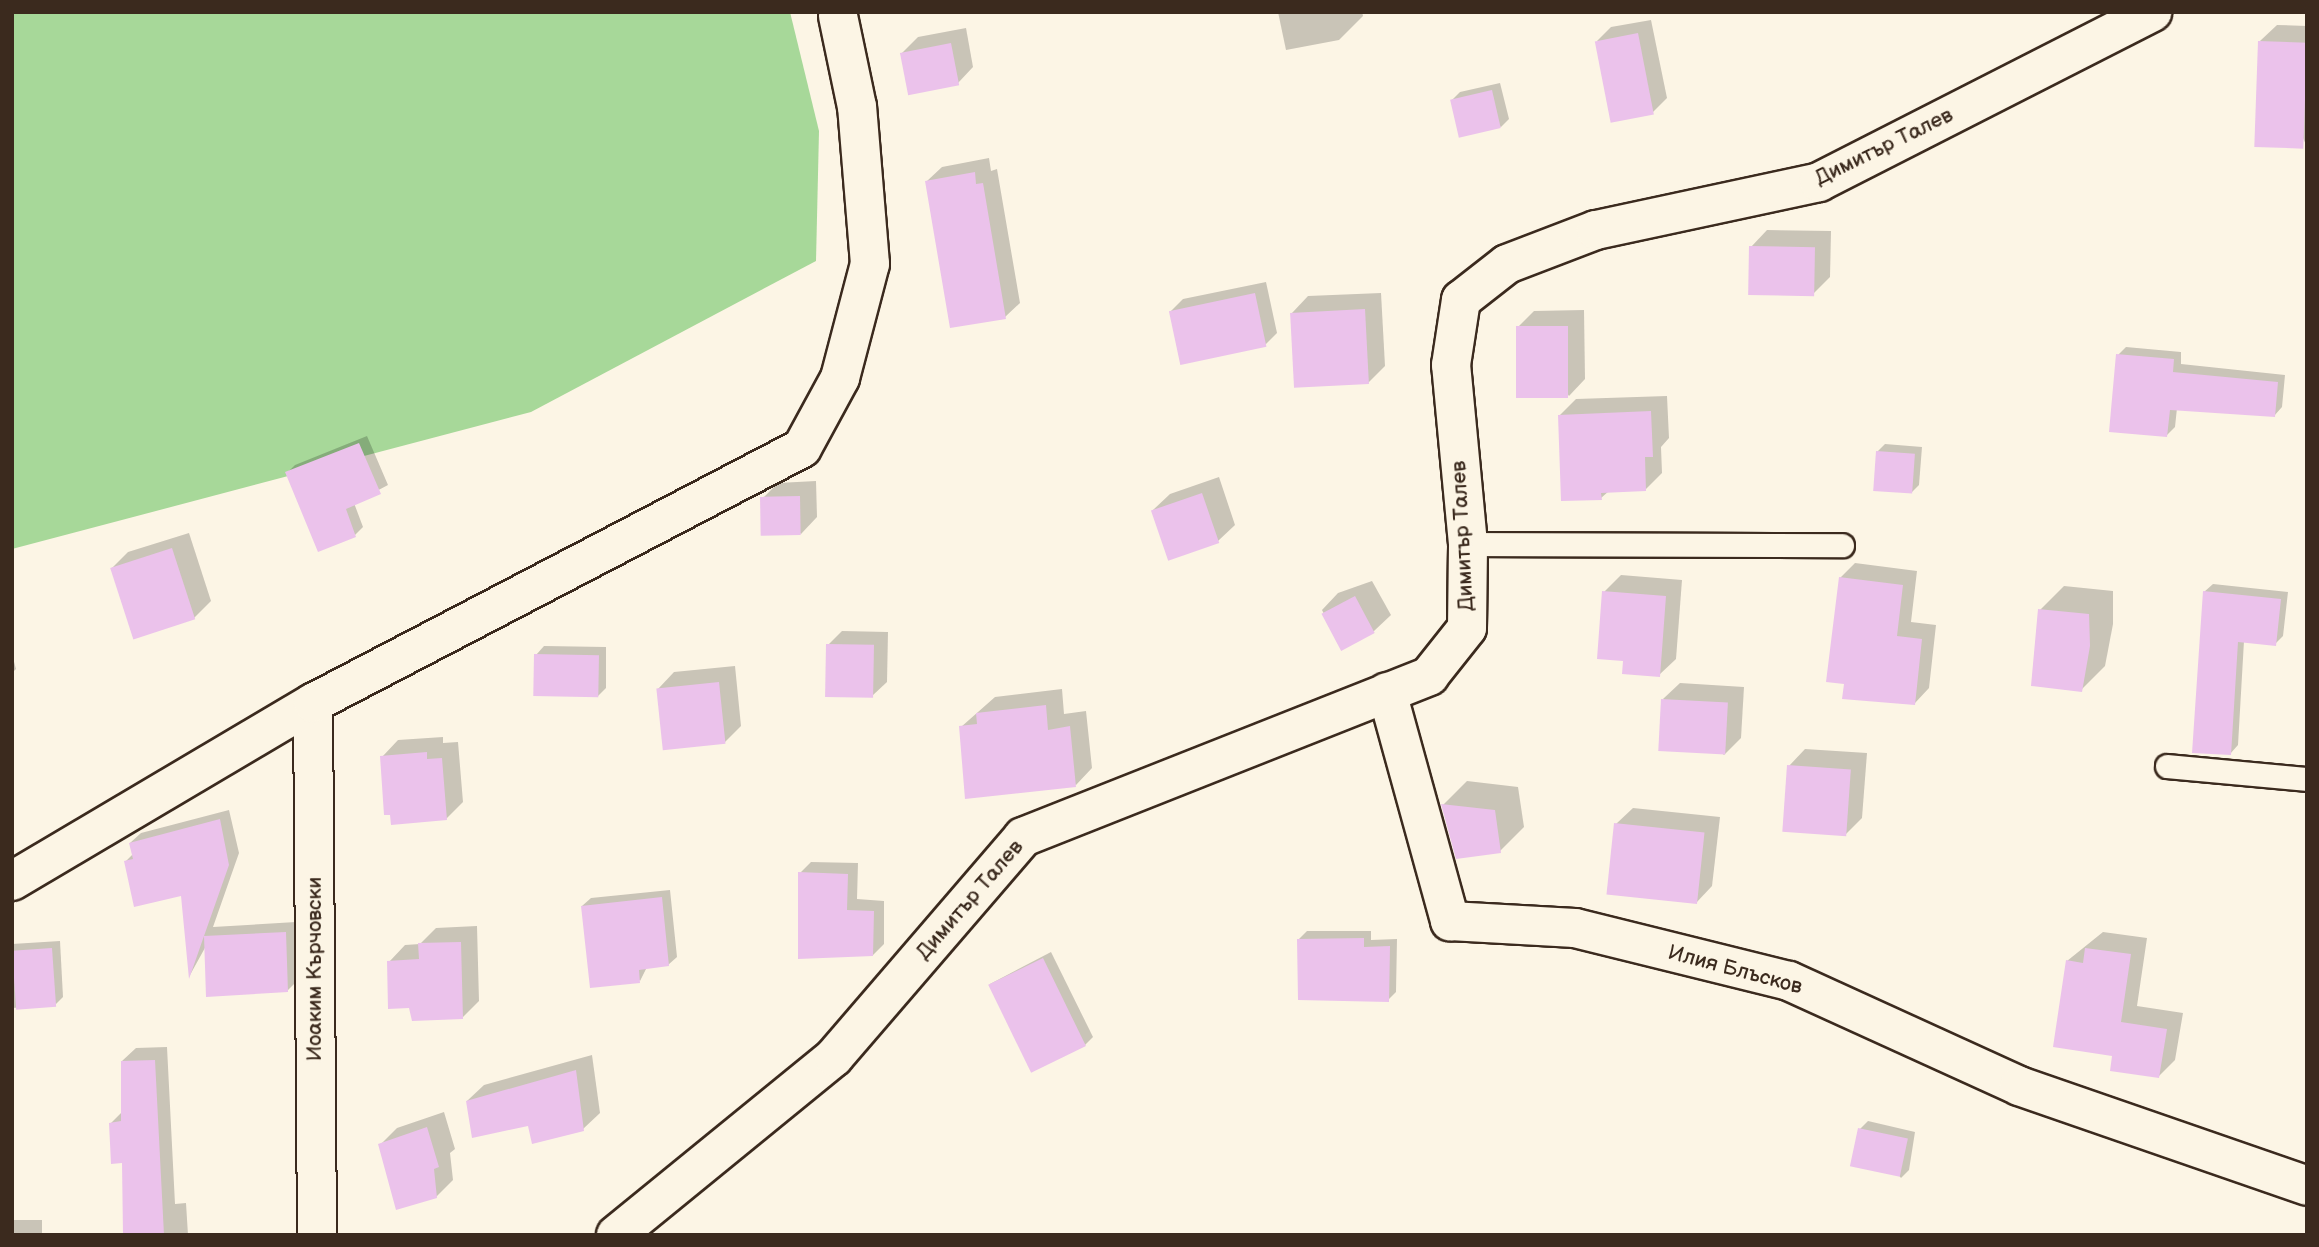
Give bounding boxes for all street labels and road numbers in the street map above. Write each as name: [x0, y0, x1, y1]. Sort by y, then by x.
street label: Димитър Талев: [1811, 103, 1957, 191]
street label: Димитър Талев: [1446, 460, 1480, 612]
street label: Димитър Талев: [911, 835, 1029, 965]
street label: Иоаким Кърчовски: [302, 877, 328, 1061]
street label: Илия Блъсков: [1665, 940, 1805, 1000]

